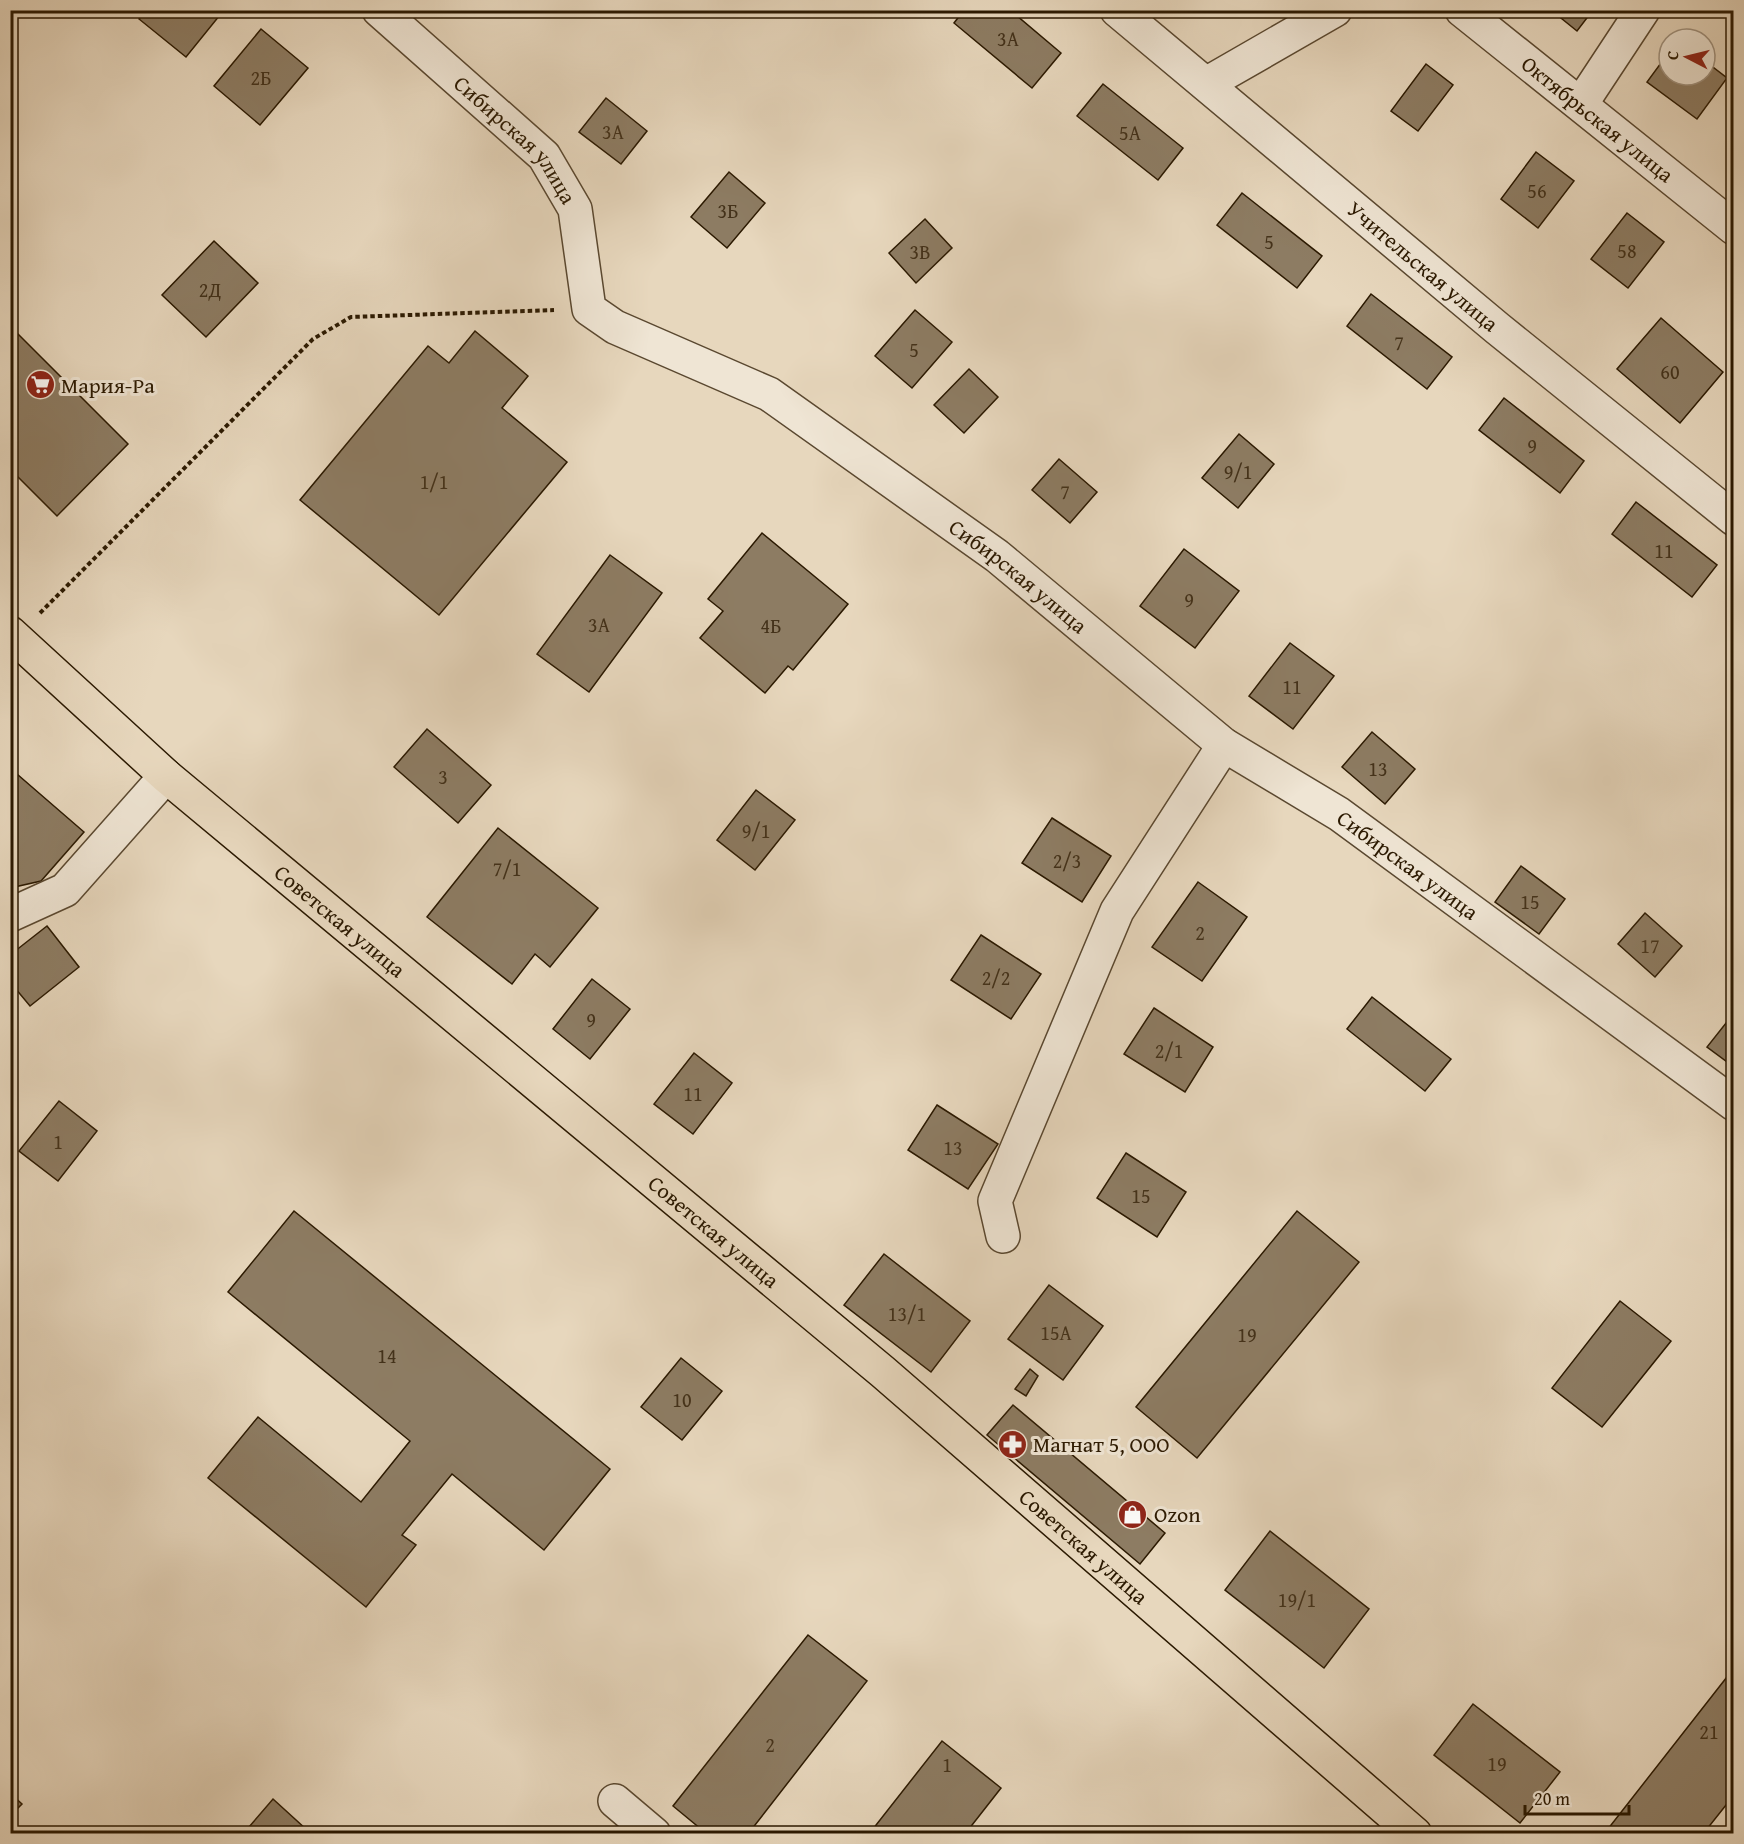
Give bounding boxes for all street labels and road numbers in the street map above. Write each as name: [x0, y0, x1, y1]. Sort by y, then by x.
street label: Октябрьская улица: [1515, 48, 1681, 190]
street label: Сибирская улица: [447, 67, 585, 210]
street label: Учительская улица: [1340, 193, 1506, 339]
street label: Сибирская улица: [943, 511, 1095, 641]
street label: Сибирская улица: [1331, 802, 1486, 928]
street label: Советская улица: [268, 857, 413, 985]
street label: Советская улица: [641, 1167, 787, 1296]
street label: Советская улица: [1012, 1481, 1156, 1612]

